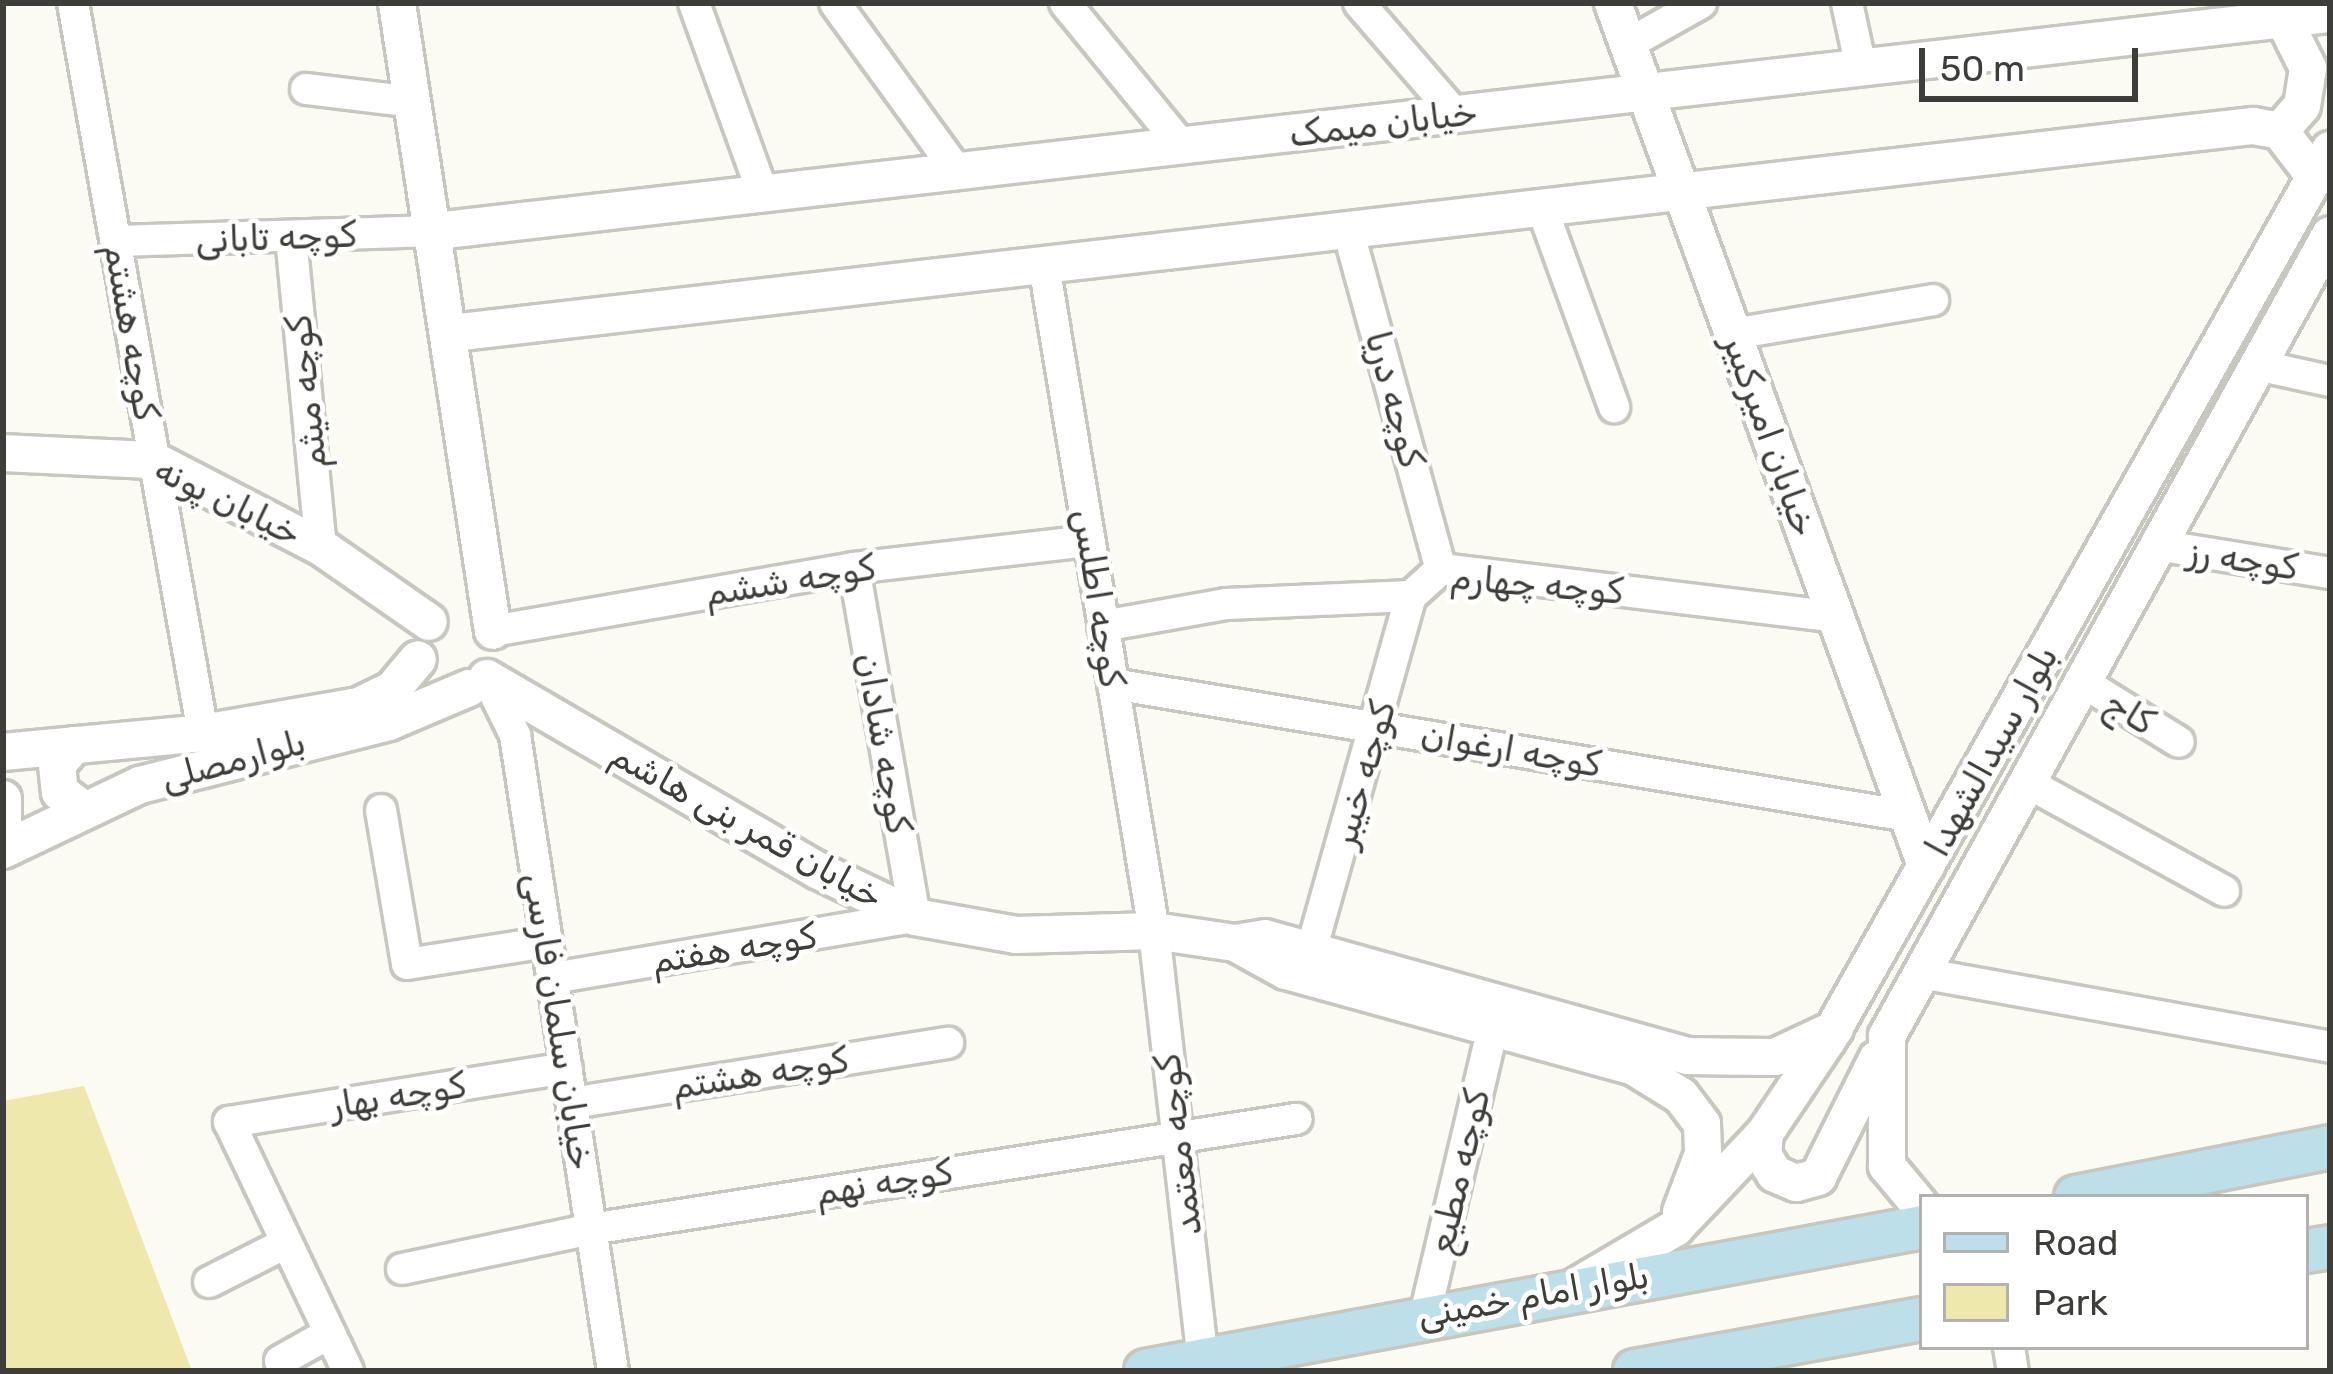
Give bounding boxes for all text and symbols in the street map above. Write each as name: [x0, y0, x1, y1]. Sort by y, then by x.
scale bar: [1925, 24, 2144, 98]
text: 50 m: [1940, 47, 2025, 90]
street label: خیابان میمک: [1286, 90, 1480, 156]
street label: کوچه تابانی: [195, 213, 357, 261]
street label: کوچه هشتم: [95, 241, 169, 423]
street label: کوچه میثم: [276, 313, 336, 471]
street label: کوچه دریا: [1356, 326, 1434, 472]
street label: خیابان امیرکبیر: [1714, 328, 1826, 542]
street label: خیابان پونه: [148, 447, 308, 555]
street label: کوچه اطلس: [1064, 506, 1134, 690]
street label: کوچه رز: [2185, 529, 2301, 589]
street label: کوچه ششم: [702, 545, 878, 615]
street label: کوچه چهارم: [1449, 555, 1625, 613]
street label: بلوار سیدالشهدا: [1915, 638, 2067, 864]
street label: کوچه شادان: [847, 649, 921, 837]
street label: کاج: [2097, 680, 2163, 744]
street label: کوچه خیبر: [1322, 696, 1404, 852]
street label: کوچه ارغوان: [1418, 712, 1604, 786]
street label: بلوارمصلی: [156, 720, 310, 800]
street label: خیابان قمر بنی هاشم: [603, 732, 891, 918]
street label: خیابان سلمان فارسی: [514, 870, 604, 1172]
street label: کوچه هفتم: [649, 914, 819, 982]
street label: کوچه هشتم: [669, 1038, 851, 1108]
street label: کوچه معتمد: [1145, 1052, 1211, 1238]
street label: کوچه بهار: [327, 1063, 469, 1127]
street label: کوچه مطیع: [1419, 1085, 1499, 1257]
street label: کوچه نهم: [812, 1150, 956, 1214]
legend: [1919, 1194, 2309, 1350]
text: Road: [2033, 1221, 2118, 1264]
street label: بلوار امام خمینی: [1414, 1253, 1652, 1337]
text: Park: [2033, 1281, 2108, 1324]

